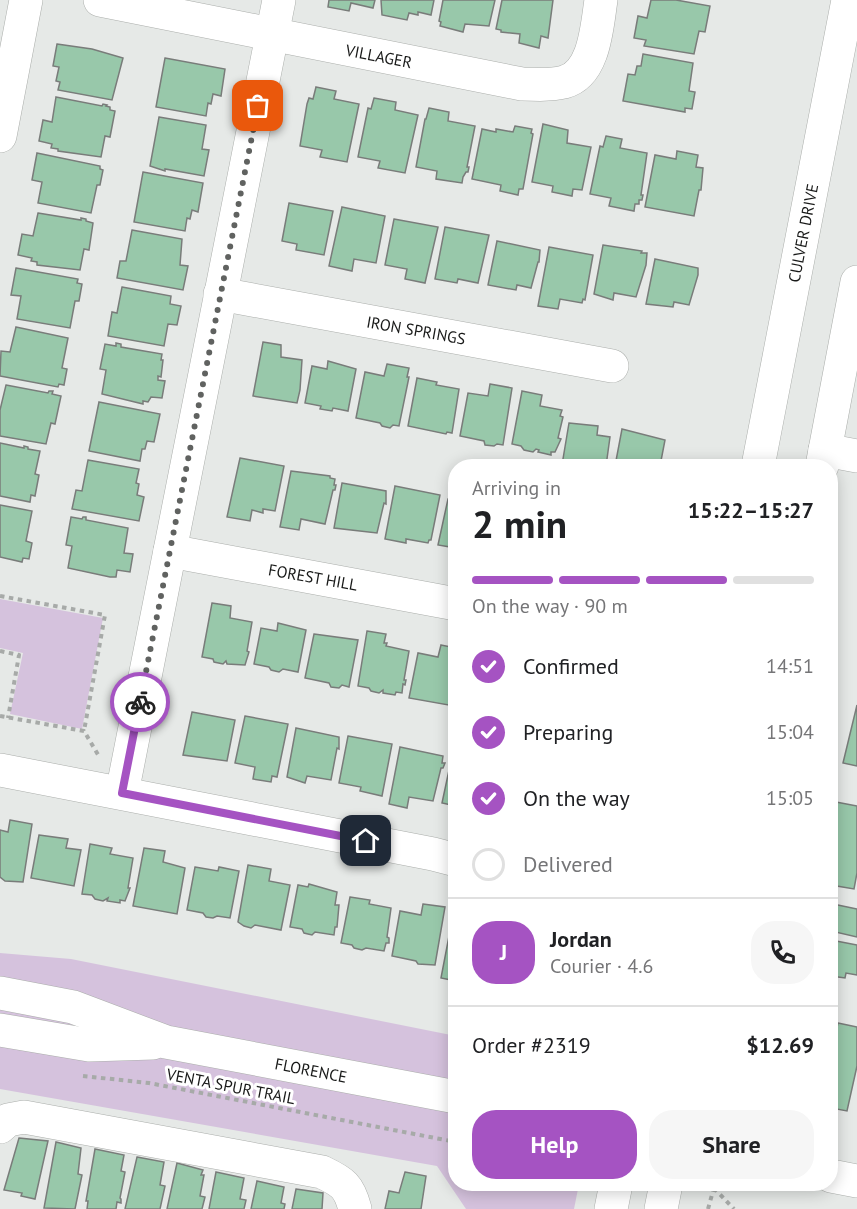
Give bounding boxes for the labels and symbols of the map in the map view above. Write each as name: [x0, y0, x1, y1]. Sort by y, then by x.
street label: VILLAGER: [343, 40, 414, 72]
pin: [232, 80, 283, 131]
street label: CULVER DRIVE: [784, 182, 822, 284]
street label: IRON SPRINGS: [365, 311, 467, 349]
street label: FOREST HILL: [267, 559, 359, 595]
courier: [110, 672, 170, 732]
pin: [340, 815, 391, 866]
street label: FLORENCE: [273, 1053, 349, 1087]
street label: VENTA SPUR TRAIL: [164, 1064, 297, 1108]

